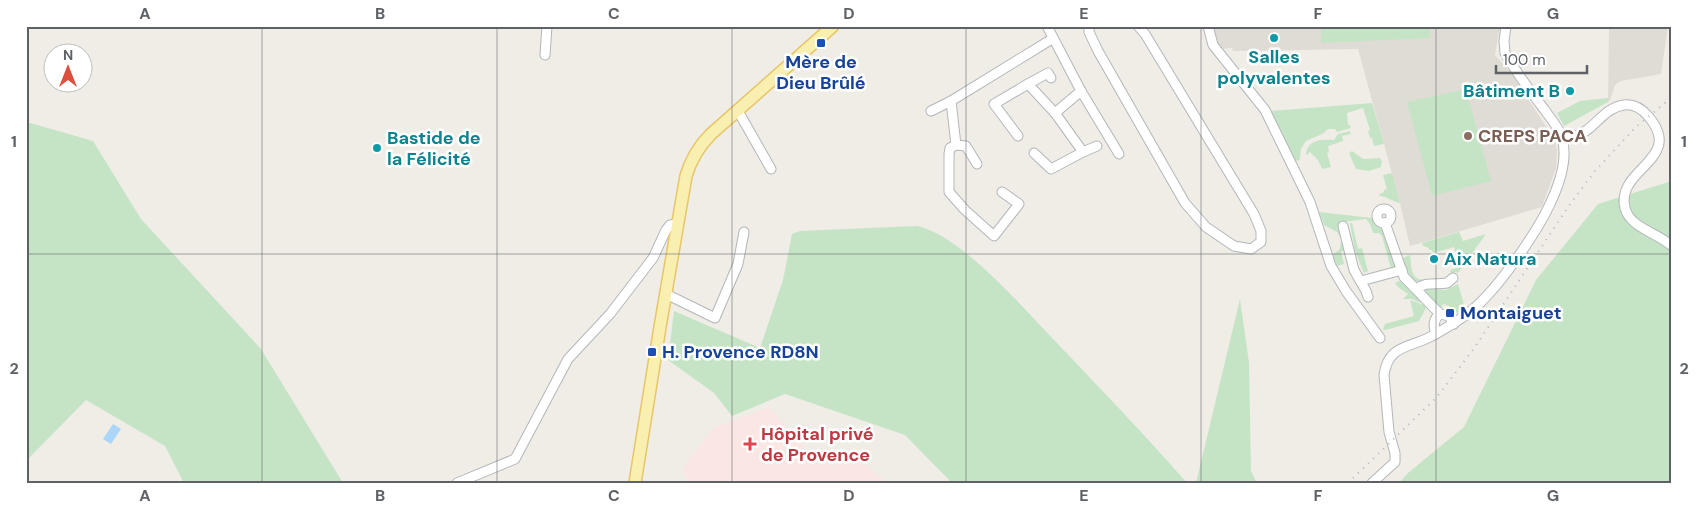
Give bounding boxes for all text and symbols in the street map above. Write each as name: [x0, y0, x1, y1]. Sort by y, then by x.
text: A: [139, 3, 151, 24]
text: B: [375, 3, 385, 24]
text: C: [608, 3, 620, 24]
text: D: [843, 3, 855, 24]
text: E: [1079, 3, 1089, 24]
text: F: [1314, 3, 1323, 24]
text: G: [1547, 3, 1559, 24]
marker: Salles polyvalentes: [1268, 32, 1280, 44]
marker: Mère de Dieu Brûlé: [815, 37, 827, 49]
north arrow: [42, 42, 92, 92]
scale bar: [1496, 42, 1587, 74]
place label: Salles polyvalentes: [1217, 45, 1331, 90]
text: N: [63, 46, 73, 64]
place label: Mère de Dieu Brûlé: [776, 50, 866, 95]
text: 100 m: [1503, 50, 1546, 70]
place label: Bâtiment B: [1463, 79, 1560, 103]
marker: Bâtiment B: [1564, 85, 1576, 97]
place label: CREPS PACA: [1478, 124, 1587, 148]
place label: Bastide de la Félicité: [387, 126, 481, 171]
marker: CREPS PACA: [1462, 130, 1474, 142]
text: 1: [11, 131, 17, 152]
text: 1: [1681, 131, 1687, 152]
marker: Bastide de la Félicité: [371, 142, 383, 154]
place label: Aix Natura: [1444, 247, 1537, 271]
marker: Aix Natura: [1428, 253, 1440, 265]
place label: Montaiguet: [1460, 301, 1562, 325]
marker: Montaiguet: [1444, 307, 1456, 319]
place label: H. Provence RD8N: [662, 340, 819, 364]
marker: H. Provence RD8N: [646, 346, 658, 358]
text: 2: [9, 358, 19, 379]
text: 2: [1679, 358, 1689, 379]
place label: Hôpital privé de Provence: [761, 422, 874, 467]
marker: Hôpital privé de Provence: [743, 437, 757, 451]
text: A: [139, 485, 151, 506]
text: B: [375, 485, 385, 506]
text: C: [608, 485, 620, 506]
text: D: [843, 485, 855, 506]
text: E: [1079, 485, 1089, 506]
text: F: [1314, 485, 1323, 506]
text: G: [1547, 485, 1559, 506]

